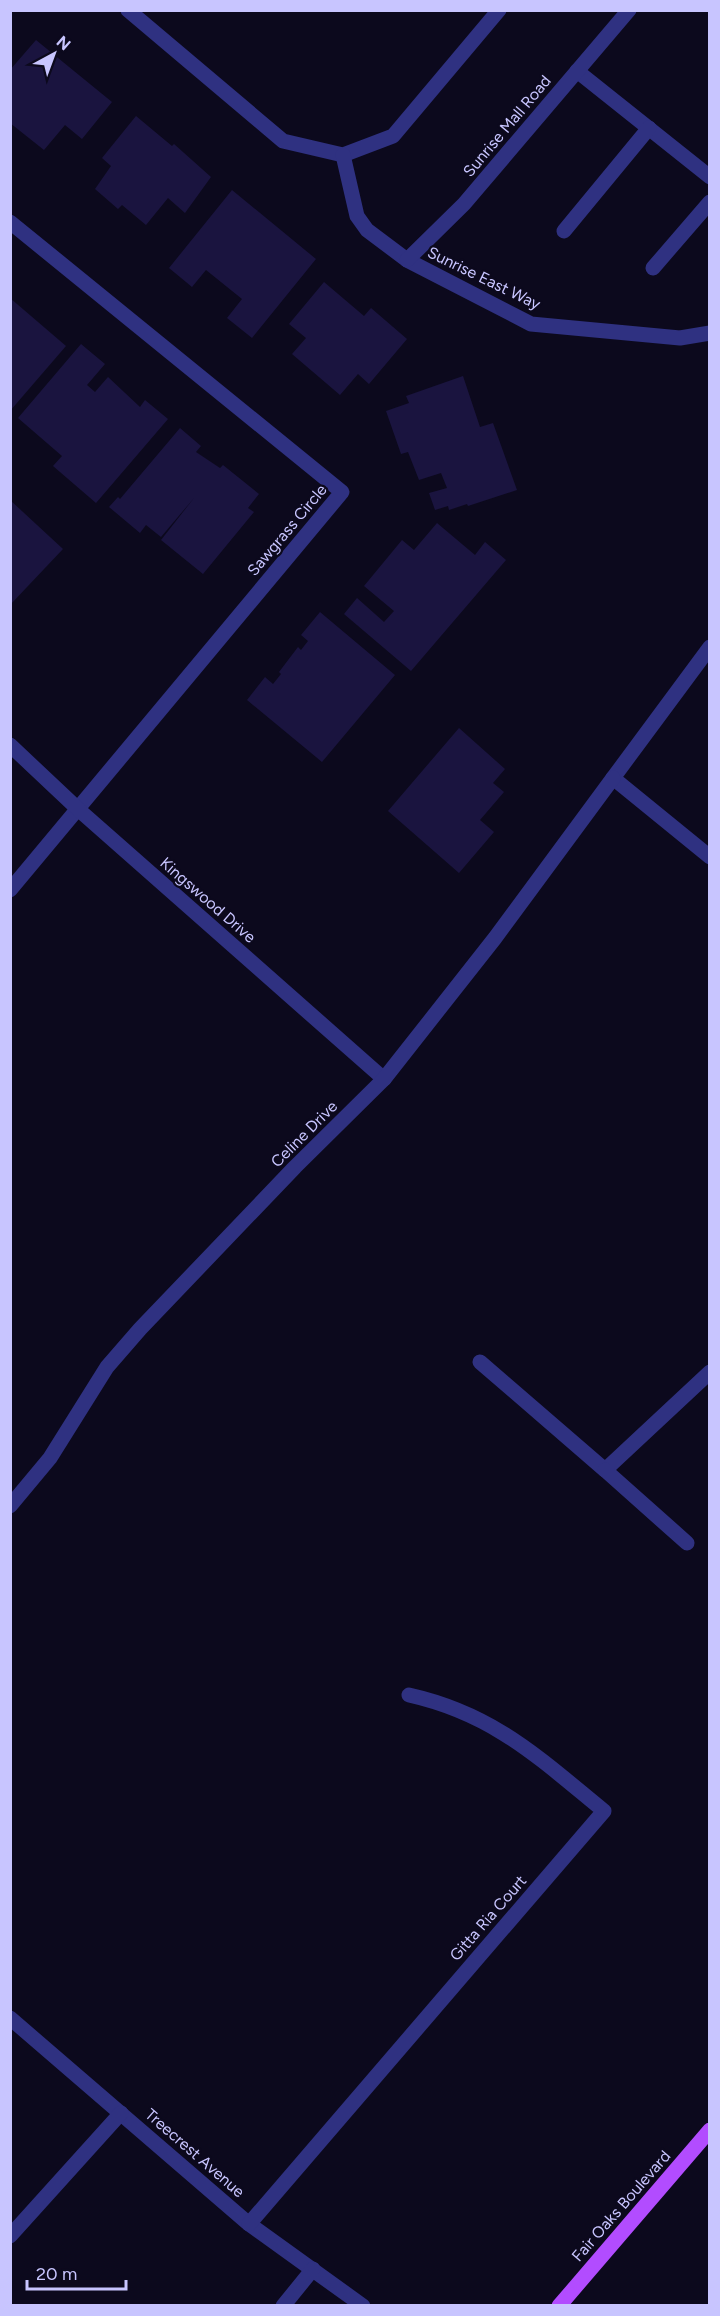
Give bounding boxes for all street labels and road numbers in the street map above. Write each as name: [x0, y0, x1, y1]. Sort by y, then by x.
street label: Sunrise Mall Road: [459, 71, 555, 181]
street label: Sunrise East Way: [424, 242, 544, 314]
street label: Sawgrass Circle: [243, 480, 331, 580]
street label: Kingswood Drive: [156, 853, 260, 947]
street label: Celine Drive: [267, 1097, 341, 1171]
street label: Gitta Ria Court: [446, 1871, 530, 1965]
street label: Treecrest Avenue: [141, 2105, 249, 2201]
street label: Fair Oaks Boulevard: [568, 2147, 674, 2265]

